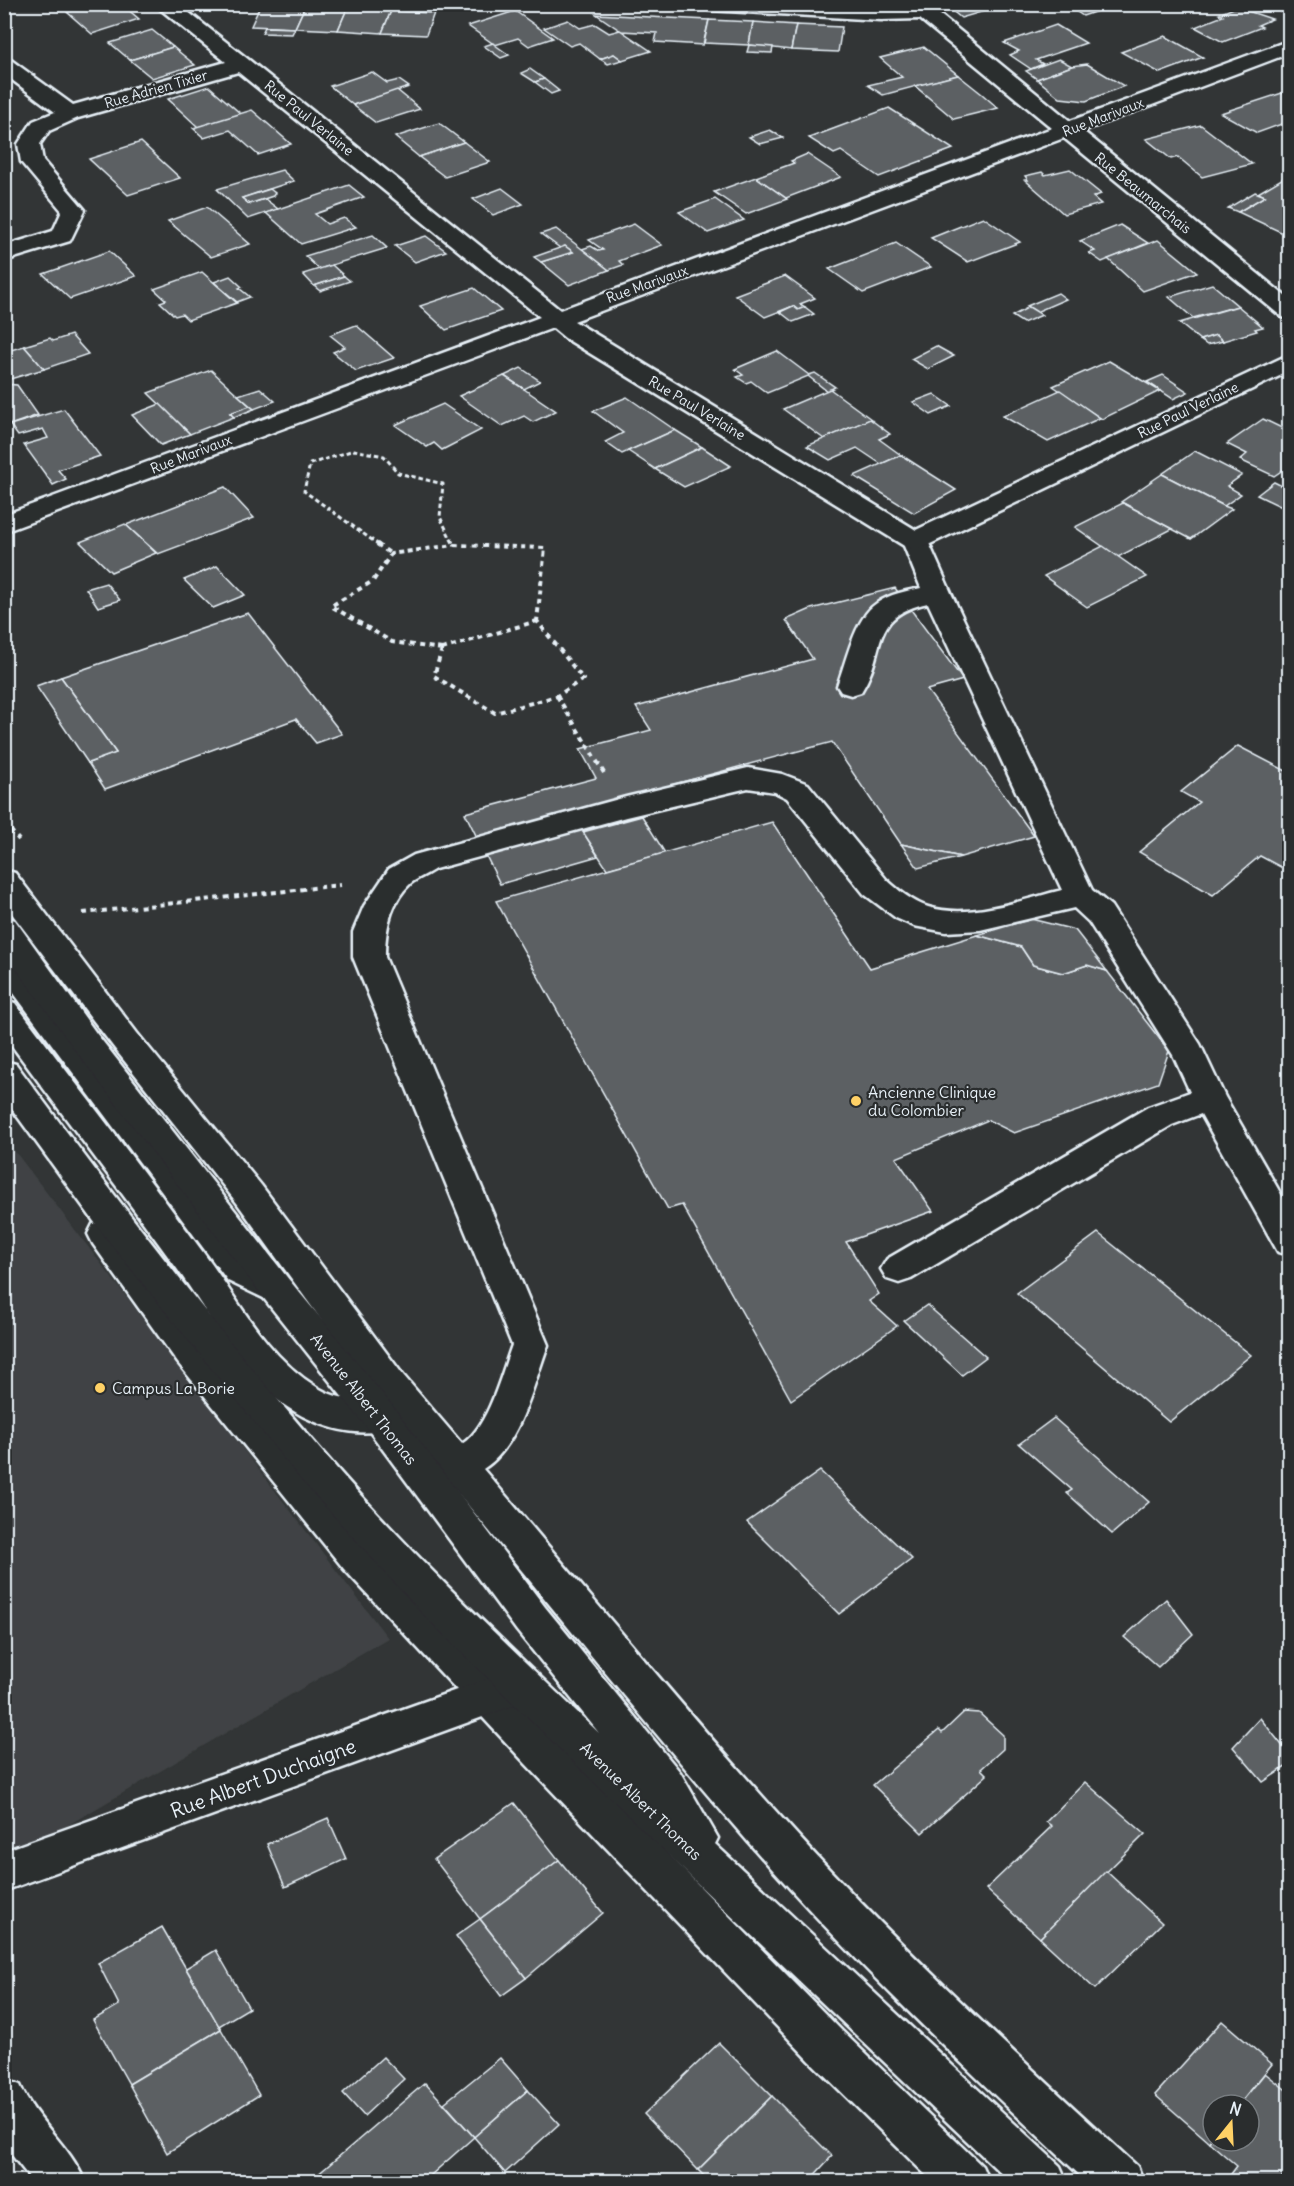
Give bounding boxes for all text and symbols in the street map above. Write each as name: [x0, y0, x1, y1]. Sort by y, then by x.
street label: Rue Adrien Tixier: [102, 66, 210, 112]
street label: Rue Paul Verlaine: [261, 76, 357, 160]
street label: Rue Marivaux: [1060, 93, 1146, 141]
street label: Rue Beaumarchais: [1091, 149, 1195, 237]
street label: Rue Marivaux: [604, 261, 690, 307]
street label: Rue Paul Verlaine: [645, 372, 749, 444]
street label: Rue Paul Verlaine: [1135, 378, 1241, 442]
street label: Rue Marivaux: [148, 430, 234, 478]
place label: Ancienne Clinique du Colombier: [868, 1082, 996, 1120]
marker: Ancienne Clinique du Colombier: [849, 1094, 863, 1108]
street label: Avenue Albert Thomas: [306, 1329, 422, 1469]
place label: Campus La Borie: [112, 1378, 235, 1398]
marker: Campus La Borie: [93, 1381, 107, 1395]
street label: Rue Albert Duchaigne: [167, 1733, 359, 1823]
street label: Avenue Albert Thomas: [576, 1738, 706, 1864]
north arrow: [1201, 2093, 1261, 2153]
text: N: [1227, 2098, 1244, 2120]

